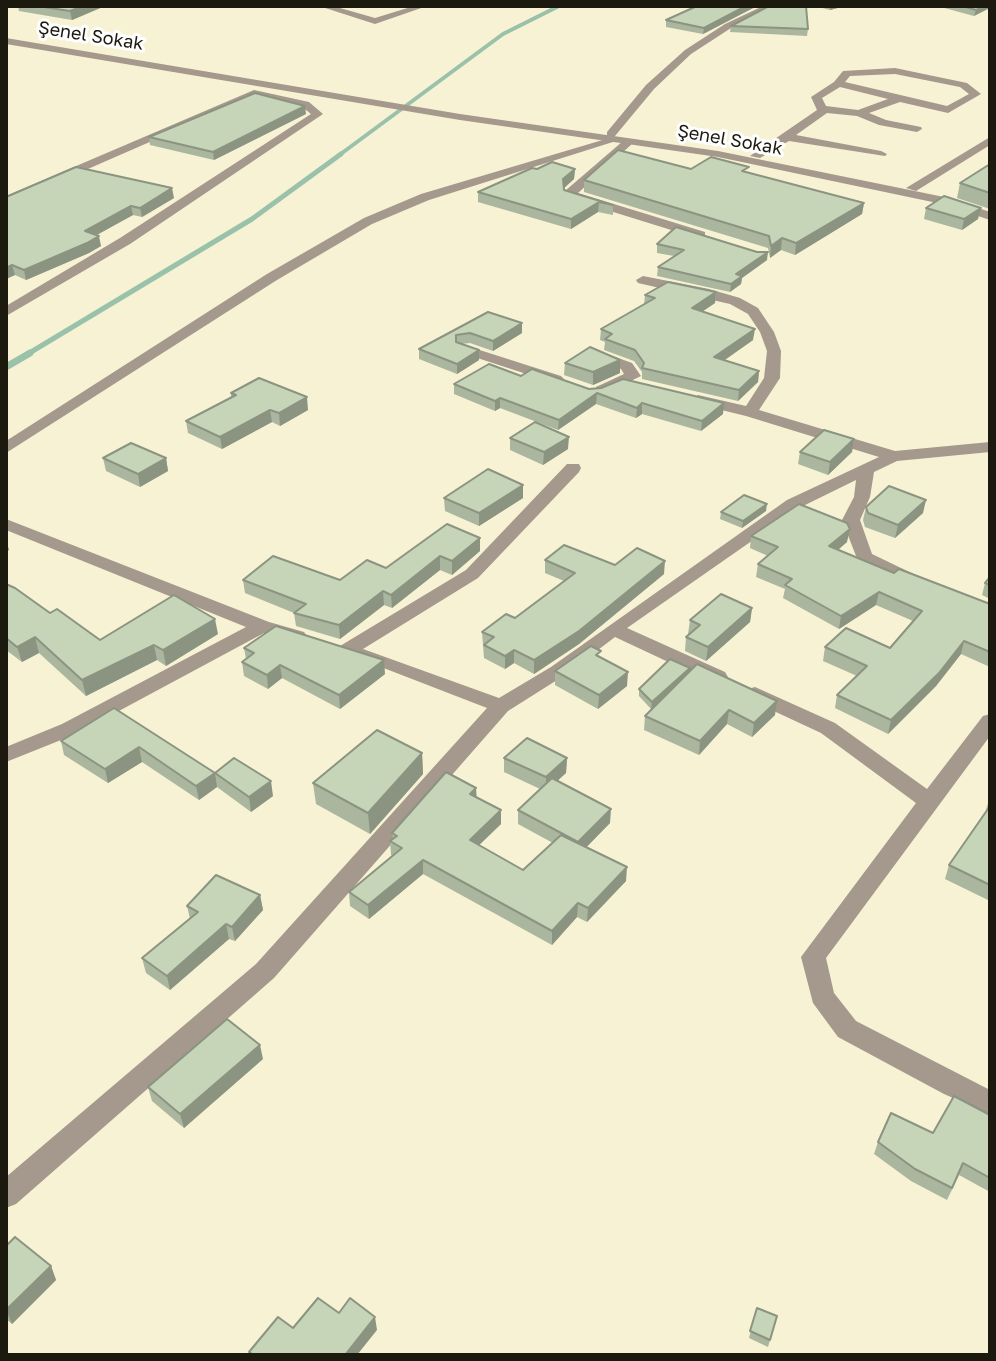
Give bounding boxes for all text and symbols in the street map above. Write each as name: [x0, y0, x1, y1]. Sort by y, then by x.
street label: Şenel Sokak: [37, 17, 145, 55]
street label: Şenel Sokak: [676, 120, 784, 160]

